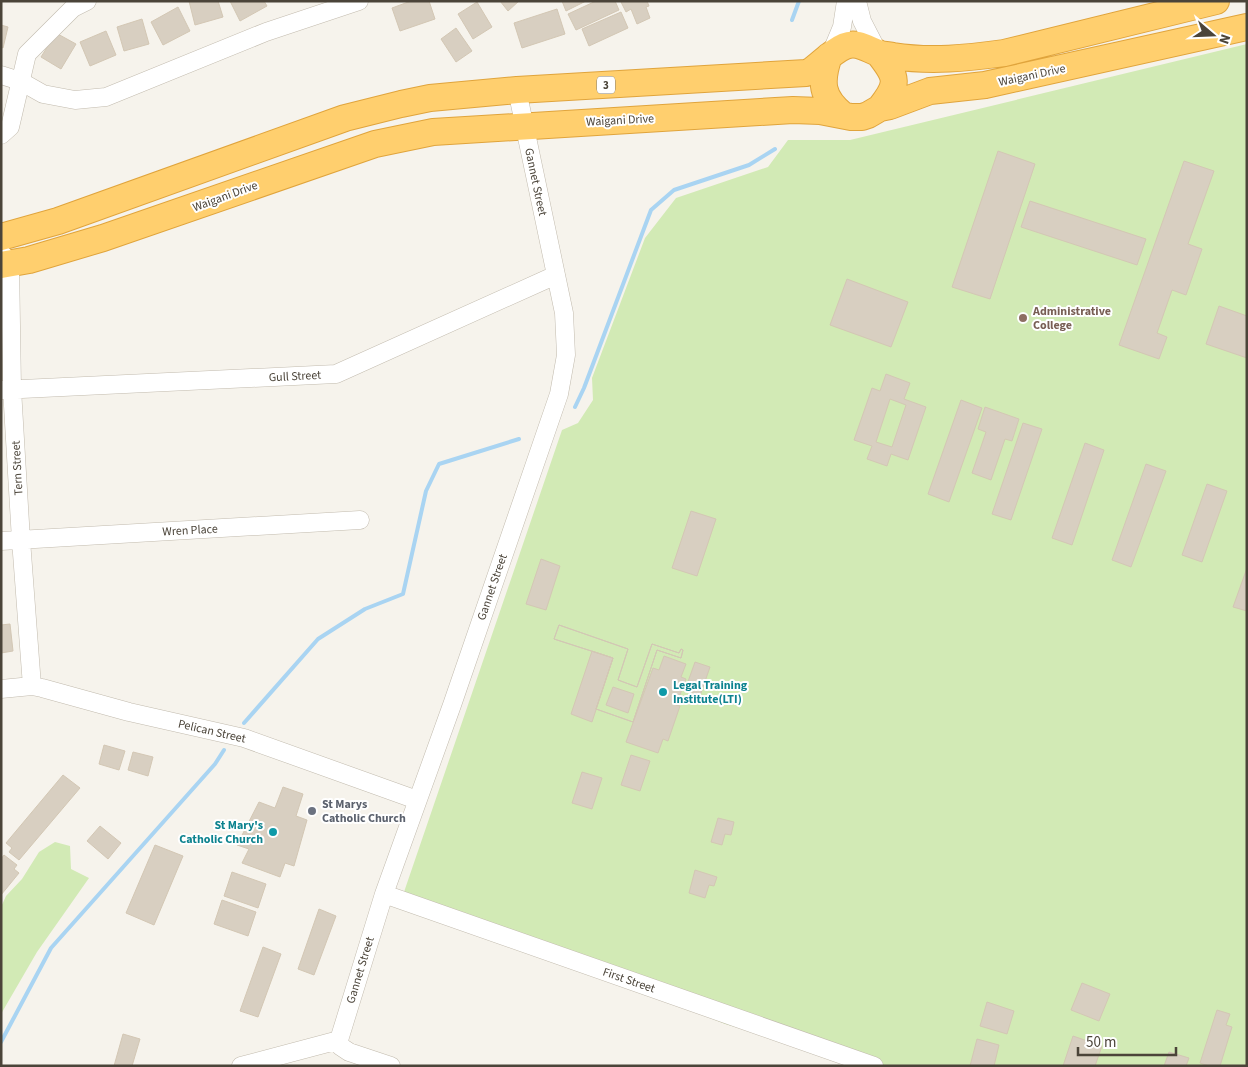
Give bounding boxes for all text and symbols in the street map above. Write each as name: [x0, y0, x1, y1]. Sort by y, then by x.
north arrow: [1188, 10, 1238, 60]
text: N: [1213, 31, 1235, 47]
street label: Waigani Drive: [997, 60, 1067, 91]
road number: 3: [597, 76, 615, 94]
street label: Waigani Drive: [586, 110, 655, 131]
street label: Gannet Street: [520, 147, 551, 218]
street label: Waigani Drive: [190, 177, 260, 216]
place label: Administrative College: [1032, 303, 1111, 334]
marker: Administrative College: [1017, 312, 1029, 324]
street label: Gull Street: [268, 367, 322, 386]
street label: Tern Street: [8, 440, 27, 496]
street label: Wren Place: [162, 521, 218, 540]
street label: Gannet Street: [473, 552, 512, 623]
place label: Legal Training Institute(LTI): [673, 677, 748, 708]
marker: Legal Training Institute(LTI): [657, 686, 669, 698]
street label: Pelican Street: [176, 715, 247, 748]
place label: St Marys Catholic Church: [322, 796, 406, 827]
marker: St Marys Catholic Church: [306, 805, 318, 817]
place label: St Mary's Catholic Church: [179, 817, 263, 848]
marker: St Mary's Catholic Church: [267, 826, 279, 838]
street label: Gannet Street: [342, 935, 379, 1006]
street label: First Street: [600, 964, 657, 997]
scale bar: [1078, 1024, 1176, 1056]
text: 50 m: [1086, 1032, 1116, 1053]

